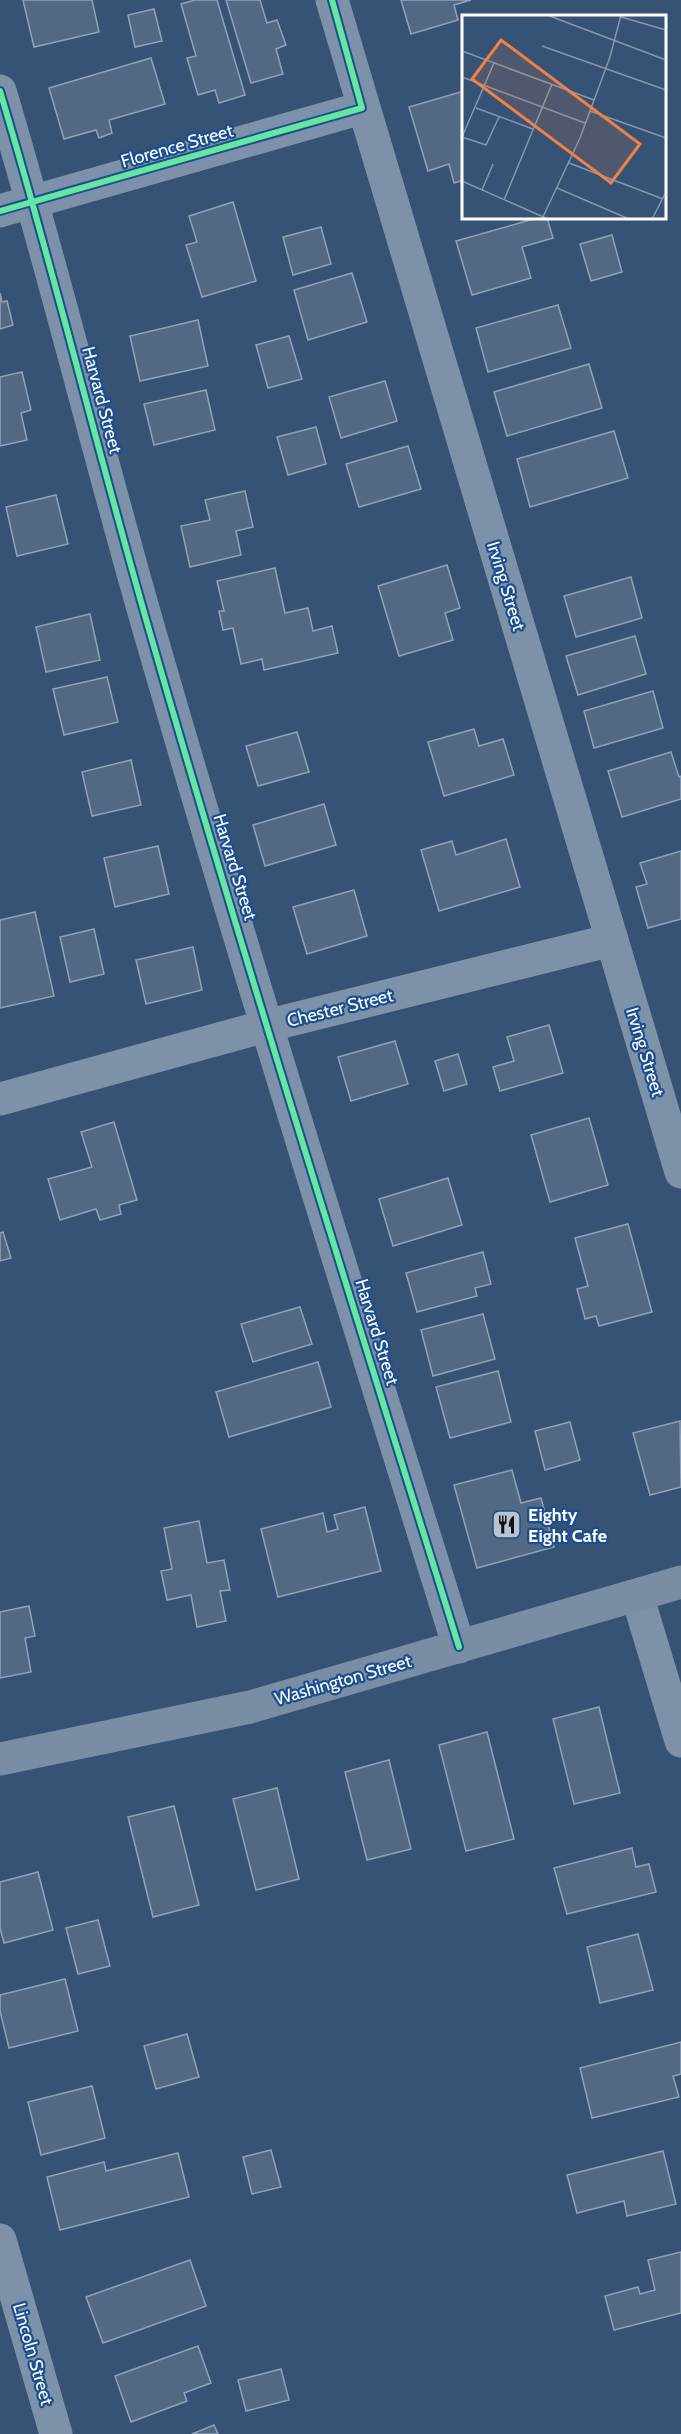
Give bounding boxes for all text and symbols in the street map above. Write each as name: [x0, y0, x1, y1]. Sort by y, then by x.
inset map: [462, 15, 666, 219]
street label: Florence Street: [118, 119, 236, 173]
street label: Harvard Street: [77, 344, 127, 456]
street label: Irving Street: [482, 539, 530, 633]
street label: Harvard Street: [208, 811, 262, 923]
street label: Chester Street: [285, 984, 395, 1032]
street label: Irving Street: [621, 1005, 669, 1099]
street label: Harvard Street: [350, 1276, 404, 1388]
place label: Eighty Eight Cafe: [528, 1504, 607, 1547]
restaurant icon: Eighty Eight Cafe: [491, 1509, 523, 1541]
street label: Washington Street: [272, 1650, 414, 1710]
street label: Lincoln Street: [8, 2300, 58, 2408]

